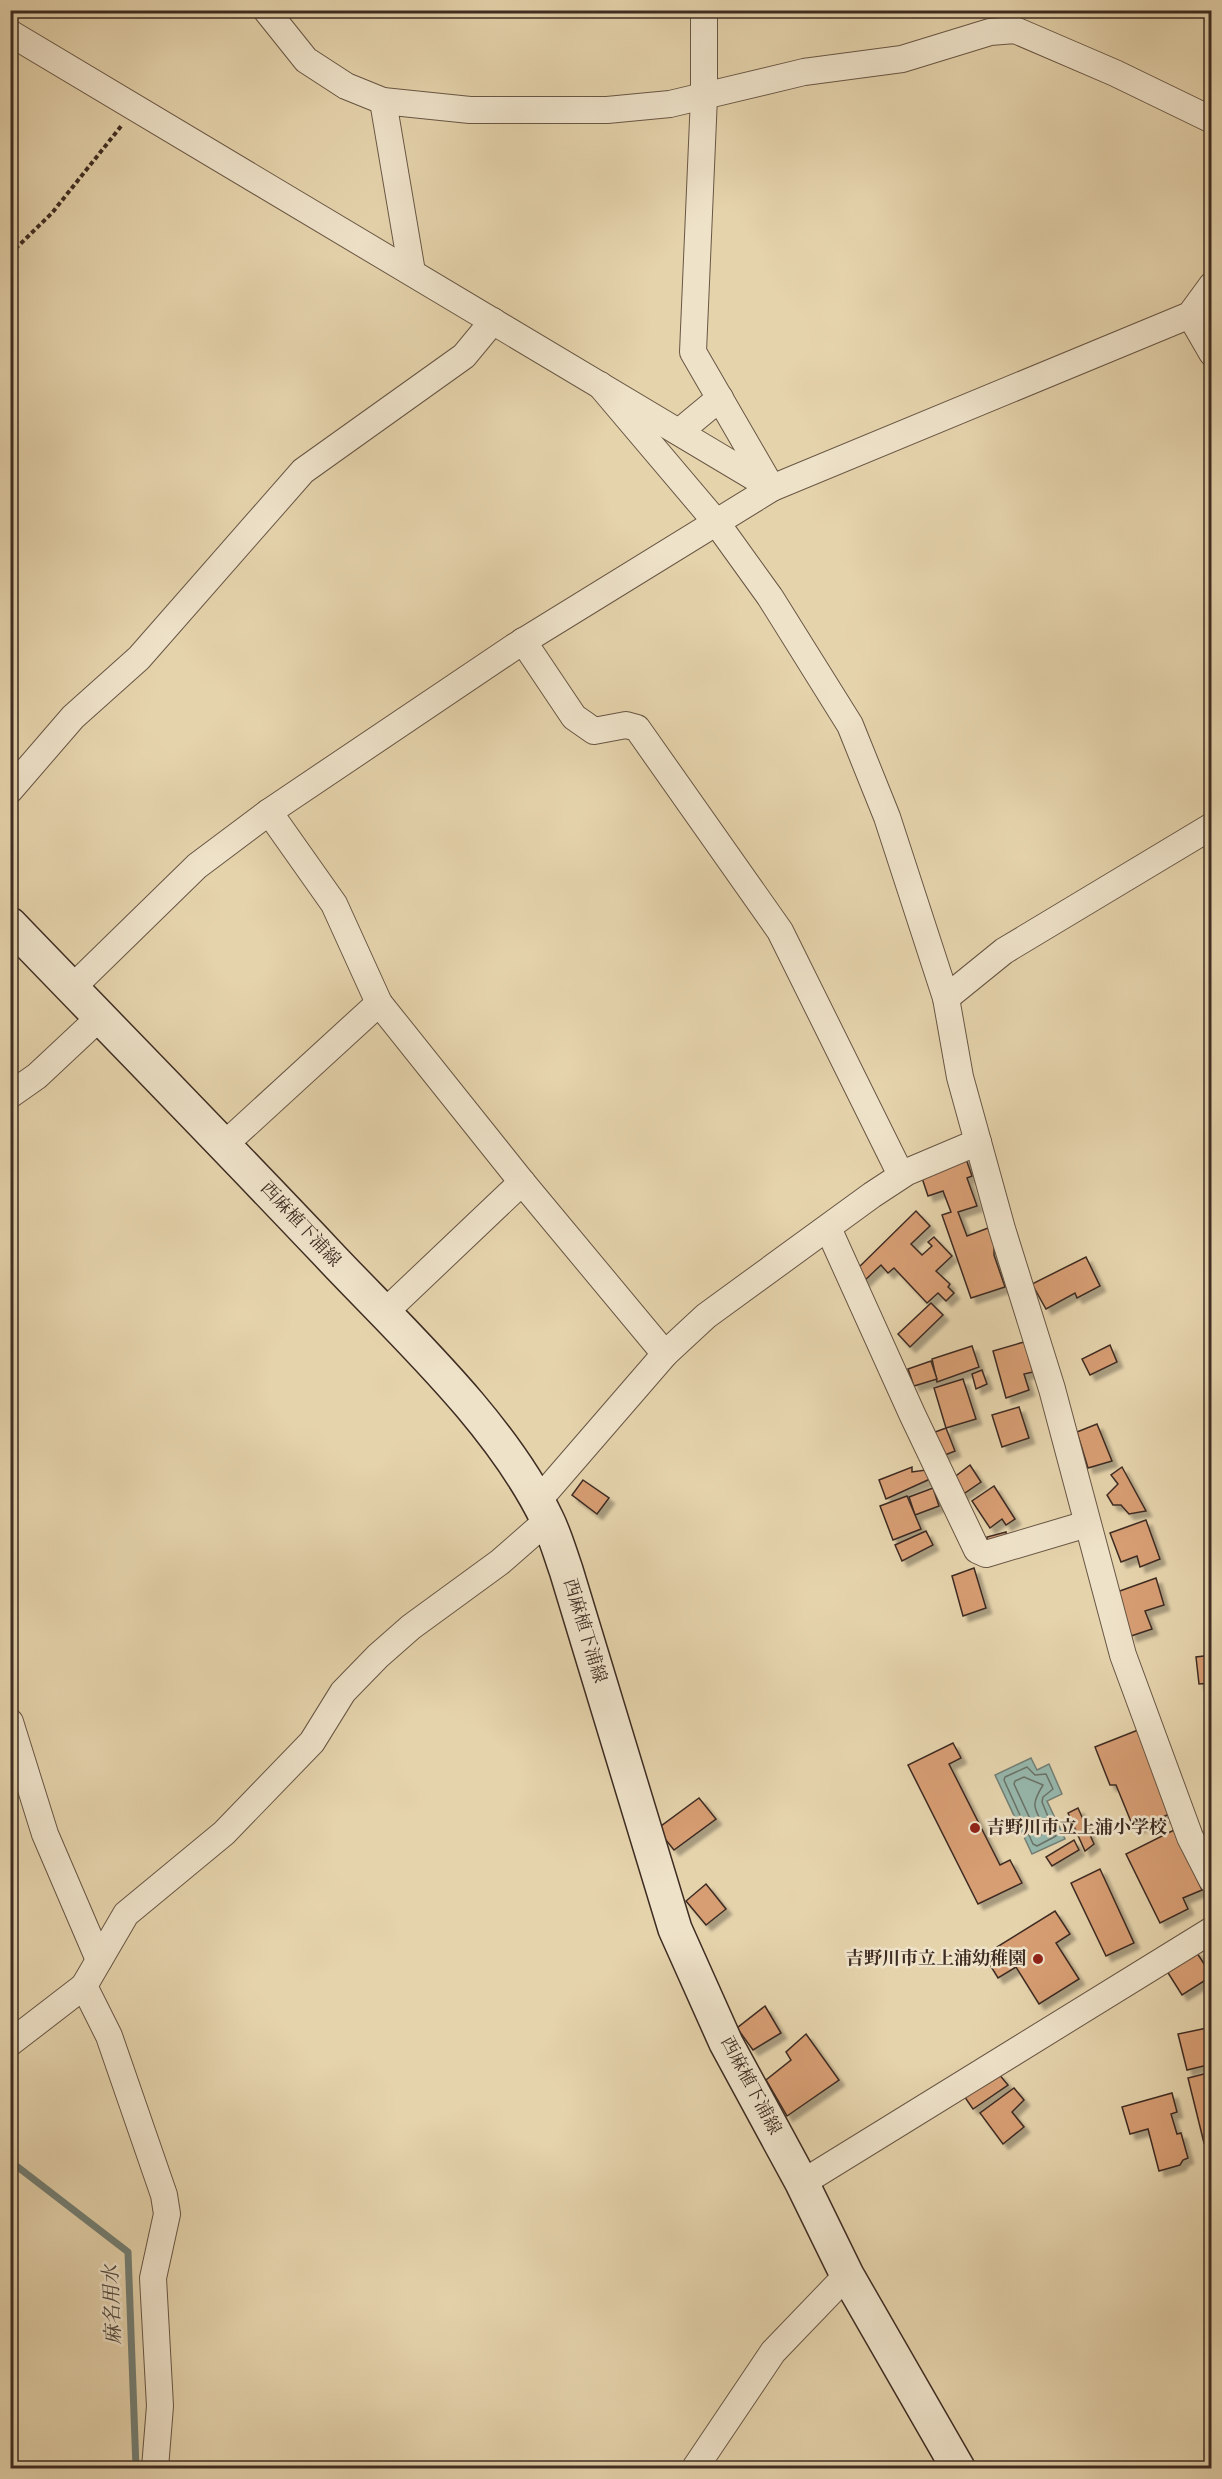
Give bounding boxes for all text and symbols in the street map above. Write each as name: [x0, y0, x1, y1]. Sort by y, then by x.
street label: 西麻植下浦線: [255, 1178, 345, 1272]
street label: 西麻植下浦線: [557, 1576, 611, 1686]
place label: 吉野川市立上浦小学校: [987, 1817, 1167, 1840]
marker: 吉野川市立上浦小学校: [968, 1821, 982, 1835]
place label: 吉野川市立上浦幼稚園: [846, 1948, 1026, 1971]
marker: 吉野川市立上浦幼稚園: [1031, 1952, 1045, 1966]
street label: 西麻植下浦線: [714, 2033, 786, 2139]
water label: 麻名用水: [99, 2263, 127, 2345]

